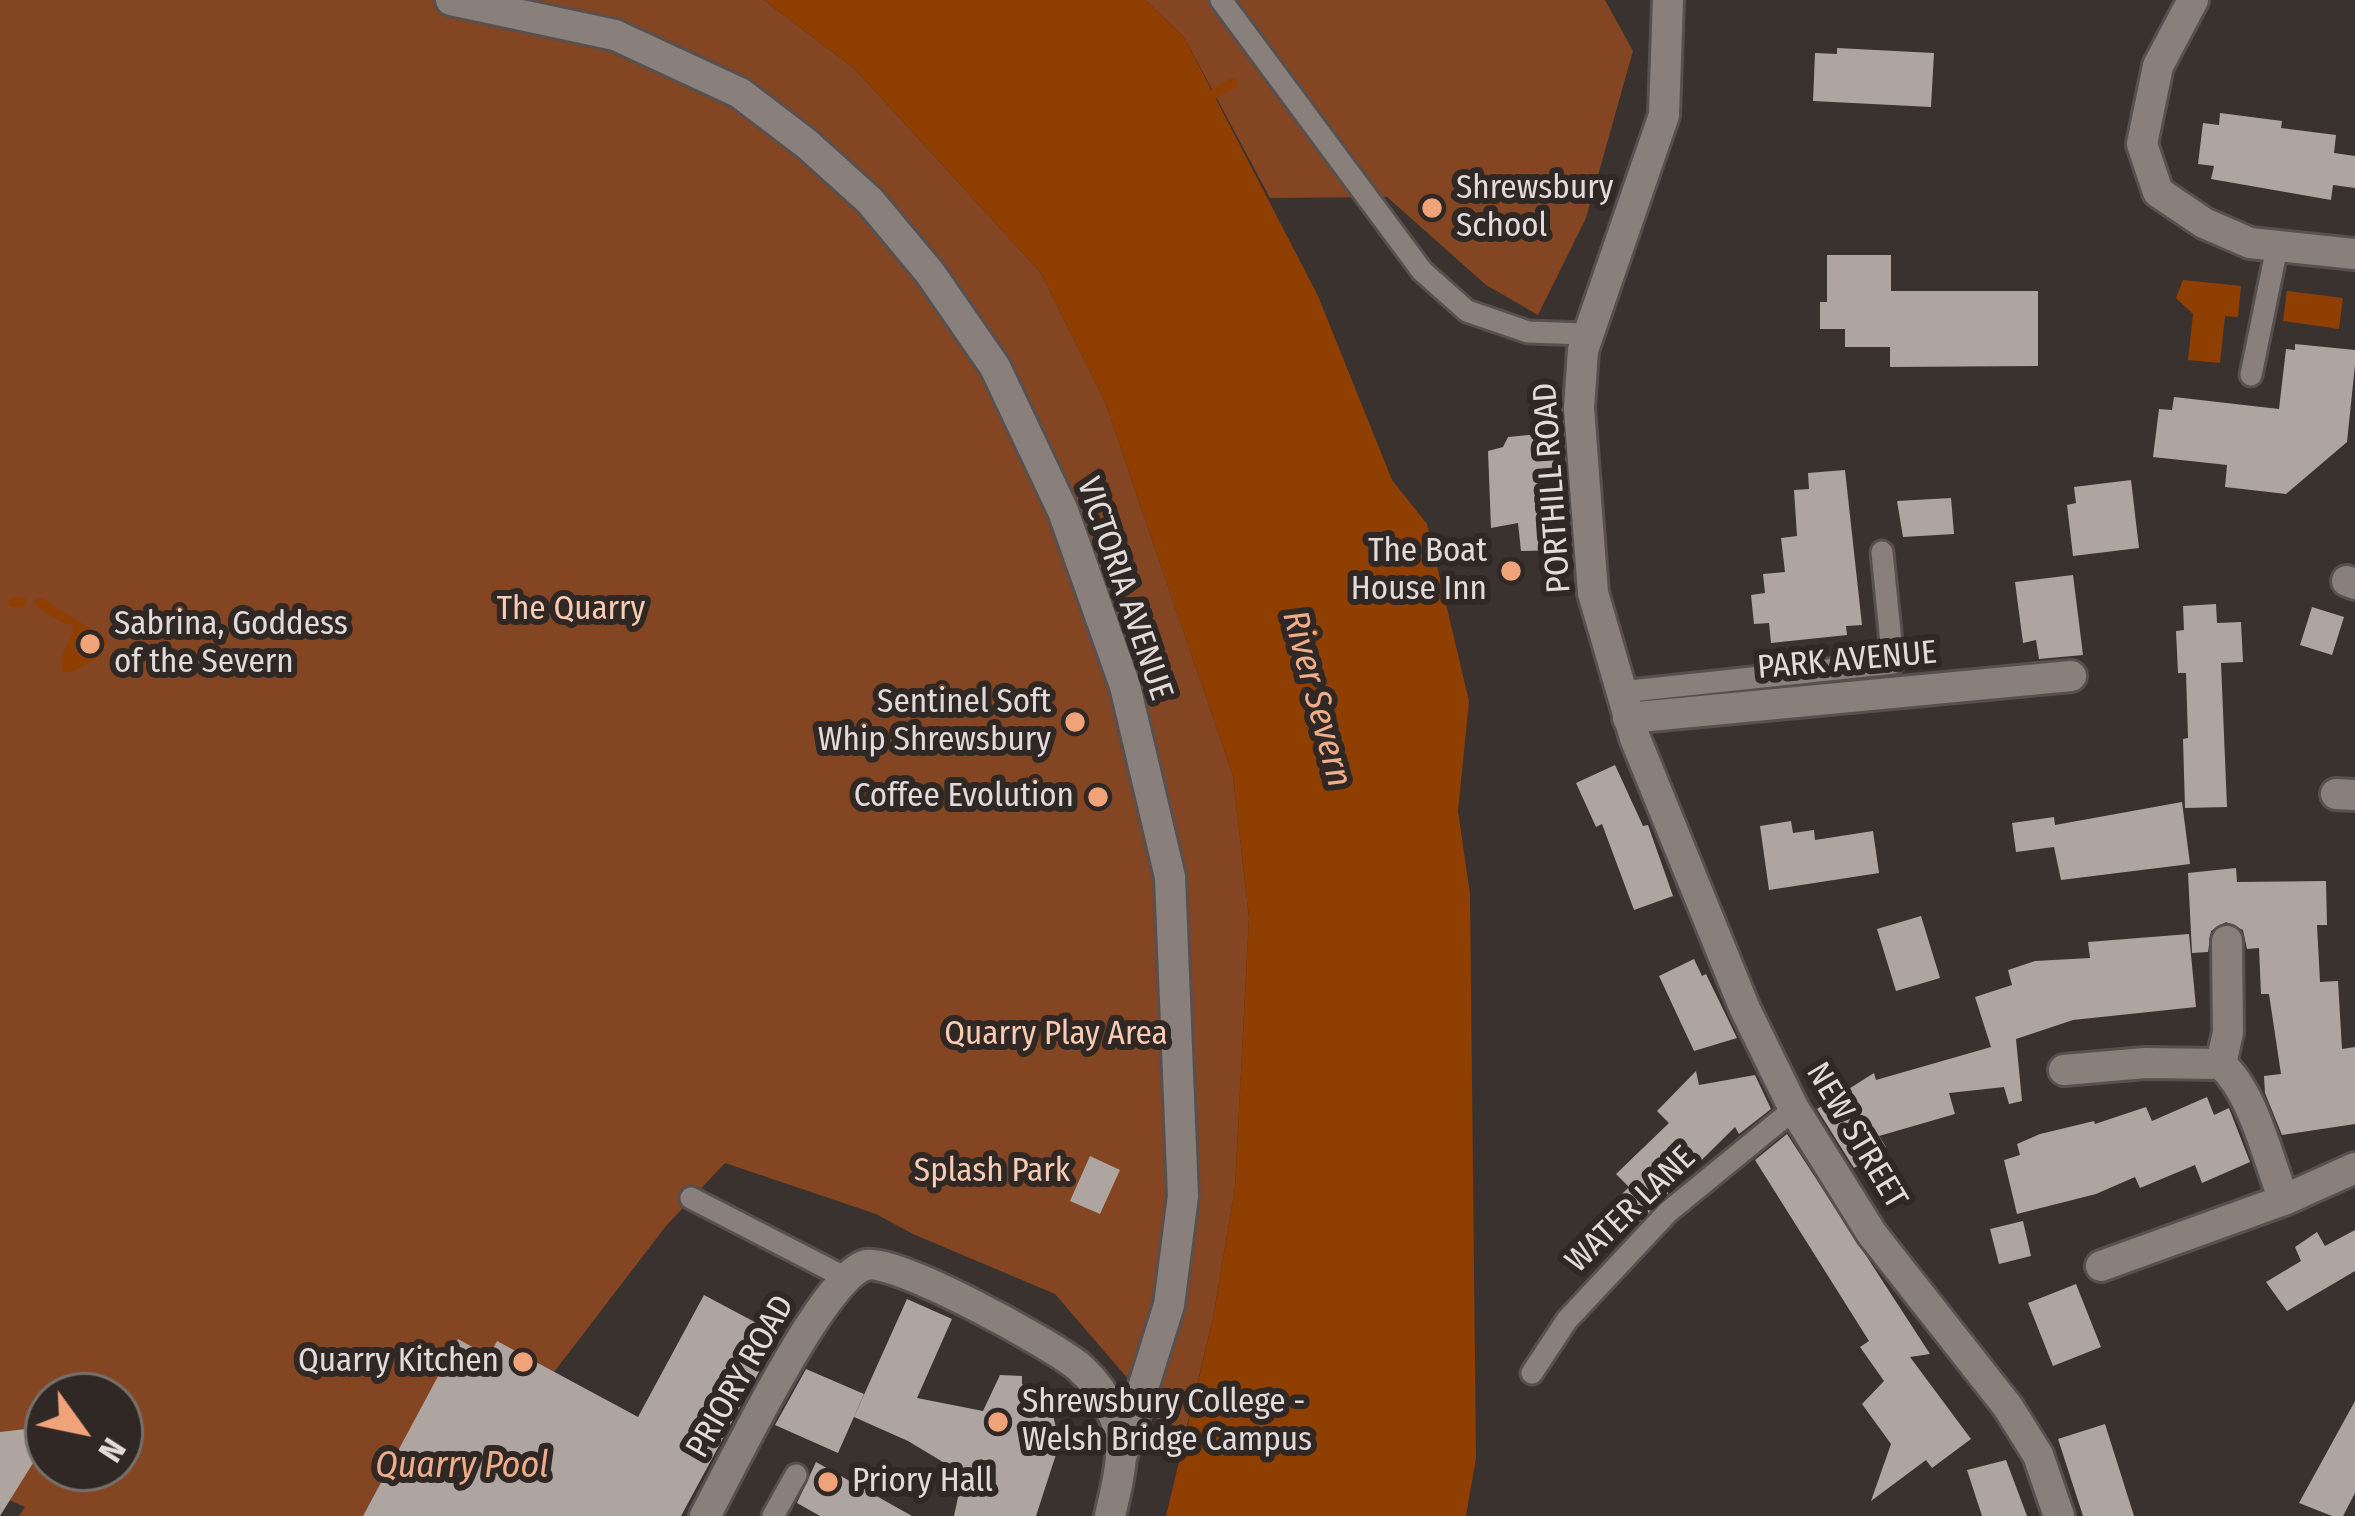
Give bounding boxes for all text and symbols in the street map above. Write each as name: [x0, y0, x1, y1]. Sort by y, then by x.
place label: Shrewsbury School: [1456, 169, 1613, 247]
marker: Shrewsbury School: [1419, 195, 1445, 221]
street label: PORTHILL ROAD: [1526, 381, 1580, 595]
street label: VICTORIA AVENUE: [1067, 473, 1181, 705]
place label: The Boat House Inn: [1351, 532, 1487, 610]
marker: The Boat House Inn: [1498, 558, 1524, 584]
park label: The Quarry: [497, 590, 645, 630]
place label: Sabrina, Goddess of the Severn: [114, 605, 348, 683]
water label: River Severn: [1272, 606, 1360, 792]
marker: Sabrina, Goddess of the Severn: [77, 631, 103, 657]
street label: PARK AVENUE: [1756, 633, 1938, 689]
place label: Sentinel Soft Whip Shrewsbury: [818, 683, 1051, 761]
marker: Sentinel Soft Whip Shrewsbury: [1062, 709, 1088, 735]
place label: Coffee Evolution: [854, 777, 1074, 817]
marker: Coffee Evolution: [1085, 784, 1111, 810]
park label: Quarry Play Area: [944, 1015, 1168, 1055]
street label: NEW STREET: [1797, 1056, 1915, 1216]
street label: WATER LANE: [1558, 1139, 1704, 1281]
park label: Splash Park: [914, 1152, 1070, 1192]
street label: PRIORY ROAD: [679, 1289, 803, 1465]
place label: Quarry Kitchen: [298, 1342, 499, 1382]
marker: Quarry Kitchen: [510, 1349, 536, 1375]
north arrow: [24, 1372, 144, 1492]
place label: Shrewsbury College - Welsh Bridge Campus: [1022, 1383, 1312, 1461]
marker: Shrewsbury College - Welsh Bridge Campus: [985, 1409, 1011, 1435]
text: N: [90, 1431, 134, 1469]
water label: Quarry Pool: [375, 1445, 549, 1489]
place label: Priory Hall: [852, 1462, 993, 1502]
marker: Priory Hall: [815, 1469, 841, 1495]

